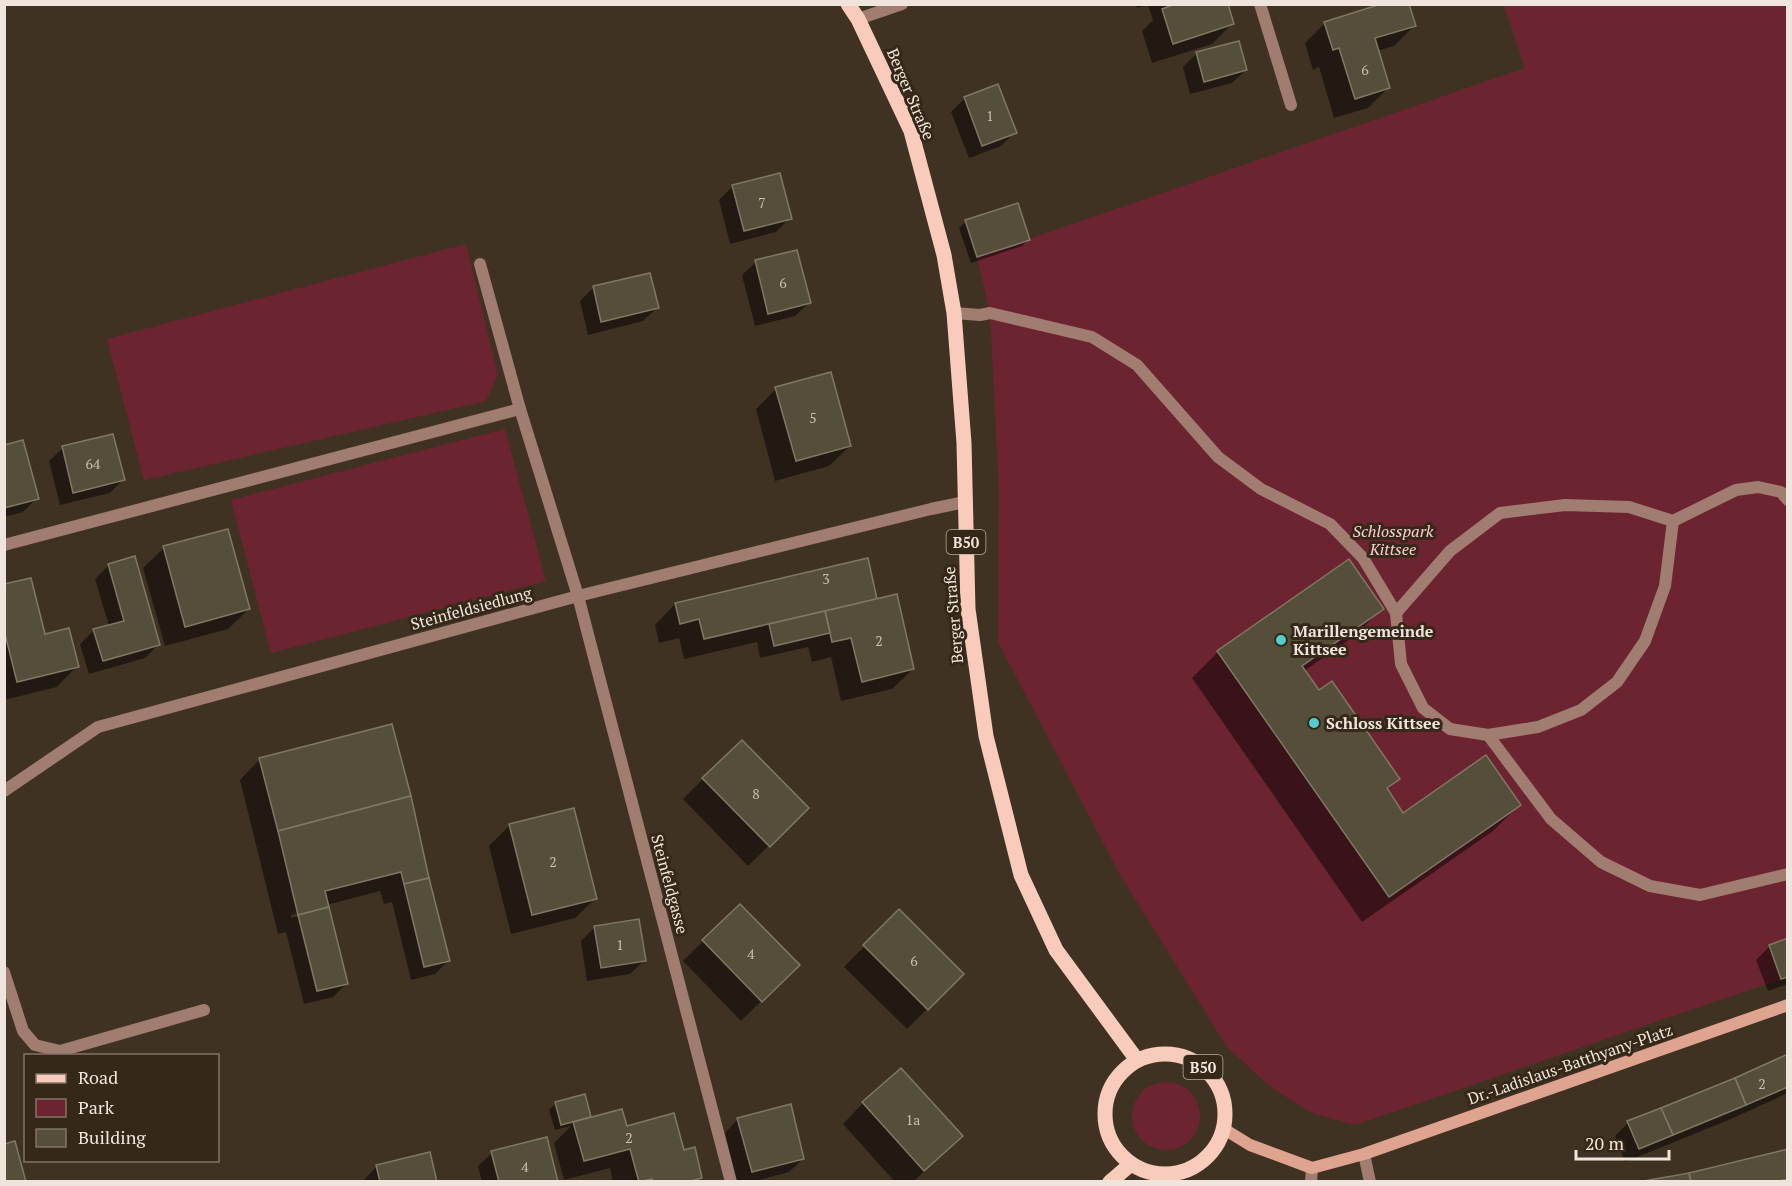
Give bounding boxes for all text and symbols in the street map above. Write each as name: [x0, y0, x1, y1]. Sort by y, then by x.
street label: Berger Straße: [882, 45, 940, 143]
house number: 6: [1361, 60, 1369, 79]
house number: 1: [986, 106, 994, 125]
house number: 7: [758, 193, 766, 212]
house number: 6: [779, 273, 787, 292]
house number: 5: [809, 408, 817, 427]
house number: 64: [86, 454, 101, 473]
park label: Schlosspark Kittsee: [1352, 520, 1434, 560]
road number: B50: [946, 530, 986, 554]
street label: Berger Straße: [938, 565, 968, 665]
house number: 3: [822, 569, 830, 588]
street label: Steinfeldsiedlung: [408, 581, 534, 635]
place label: Marillengemeinde Kittsee: [1293, 620, 1434, 660]
house number: 2: [875, 631, 883, 650]
marker: Marillengemeinde Kittsee: [1274, 633, 1288, 647]
place label: Schloss Kittsee: [1326, 712, 1441, 734]
marker: Schloss Kittsee: [1307, 716, 1321, 730]
house number: 8: [752, 784, 760, 803]
street label: Steinfeldgasse: [646, 832, 694, 936]
house number: 2: [549, 852, 557, 871]
house number: 1: [616, 935, 624, 954]
house number: 4: [747, 944, 755, 963]
house number: 6: [910, 951, 918, 970]
street label: Dr.-Ladislaus-Batthyany-Platz: [1464, 1018, 1676, 1110]
legend: [24, 1054, 219, 1162]
road number: B50: [1184, 1055, 1222, 1079]
text: Road: [78, 1065, 118, 1089]
house number: 2: [1758, 1074, 1766, 1093]
text: Park: [78, 1095, 115, 1119]
house number: 1a: [906, 1110, 920, 1129]
scale bar: [1576, 1123, 1669, 1161]
text: Building: [78, 1125, 146, 1149]
house number: 2: [625, 1128, 633, 1147]
text: 20 m: [1585, 1131, 1625, 1155]
house number: 4: [521, 1157, 529, 1176]

